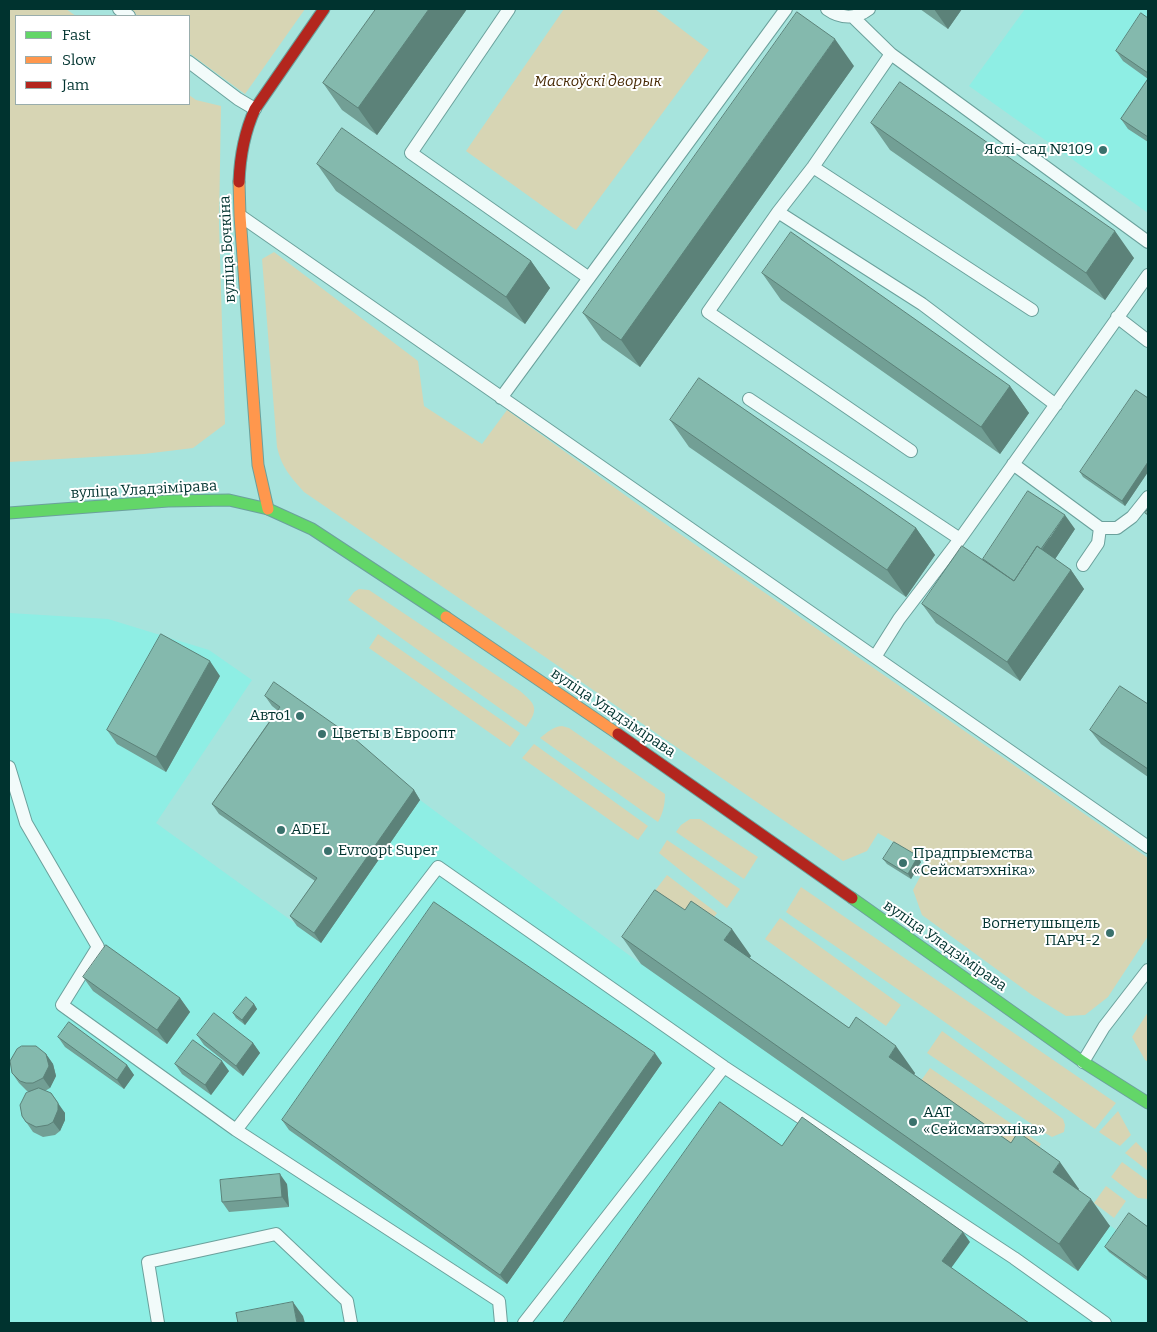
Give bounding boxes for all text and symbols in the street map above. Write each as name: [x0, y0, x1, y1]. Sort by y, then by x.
legend: [15, 15, 190, 105]
text: Fast: [62, 26, 91, 44]
text: Slow: [62, 51, 96, 69]
park label: Маскоўскі дворык: [534, 73, 662, 91]
text: Jam: [62, 76, 89, 94]
place label: Яслі-сад №109: [984, 141, 1093, 159]
marker: Яслі-сад №109: [1097, 144, 1109, 156]
street label: вуліца Бочкіна: [216, 195, 240, 303]
street label: вуліца Уладзімірава: [70, 477, 218, 503]
street label: вуліца Уладзімірава: [547, 665, 679, 761]
place label: Авто1: [250, 707, 290, 725]
marker: Авто1: [294, 710, 306, 722]
place label: Цветы в Евроопт: [332, 725, 455, 743]
marker: Цветы в Евроопт: [316, 728, 328, 740]
place label: ADEL: [291, 821, 330, 839]
marker: ADEL: [275, 824, 287, 836]
place label: Evroopt Super: [338, 842, 437, 860]
marker: Evroopt Super: [322, 845, 334, 857]
place label: Прадпрыемства «Сейсматэхніка»: [913, 845, 1035, 880]
marker: Прадпрыемства «Сейсматэхніка»: [897, 857, 909, 869]
street label: вуліца Уладзімірава: [880, 897, 1010, 995]
place label: Вогнетушыцель ПАРЧ-2: [982, 915, 1100, 950]
marker: Вогнетушыцель ПАРЧ-2: [1104, 927, 1116, 939]
place label: ААТ «Сейсматэхніка»: [923, 1104, 1045, 1139]
marker: ААТ «Сейсматэхніка»: [907, 1116, 919, 1128]

